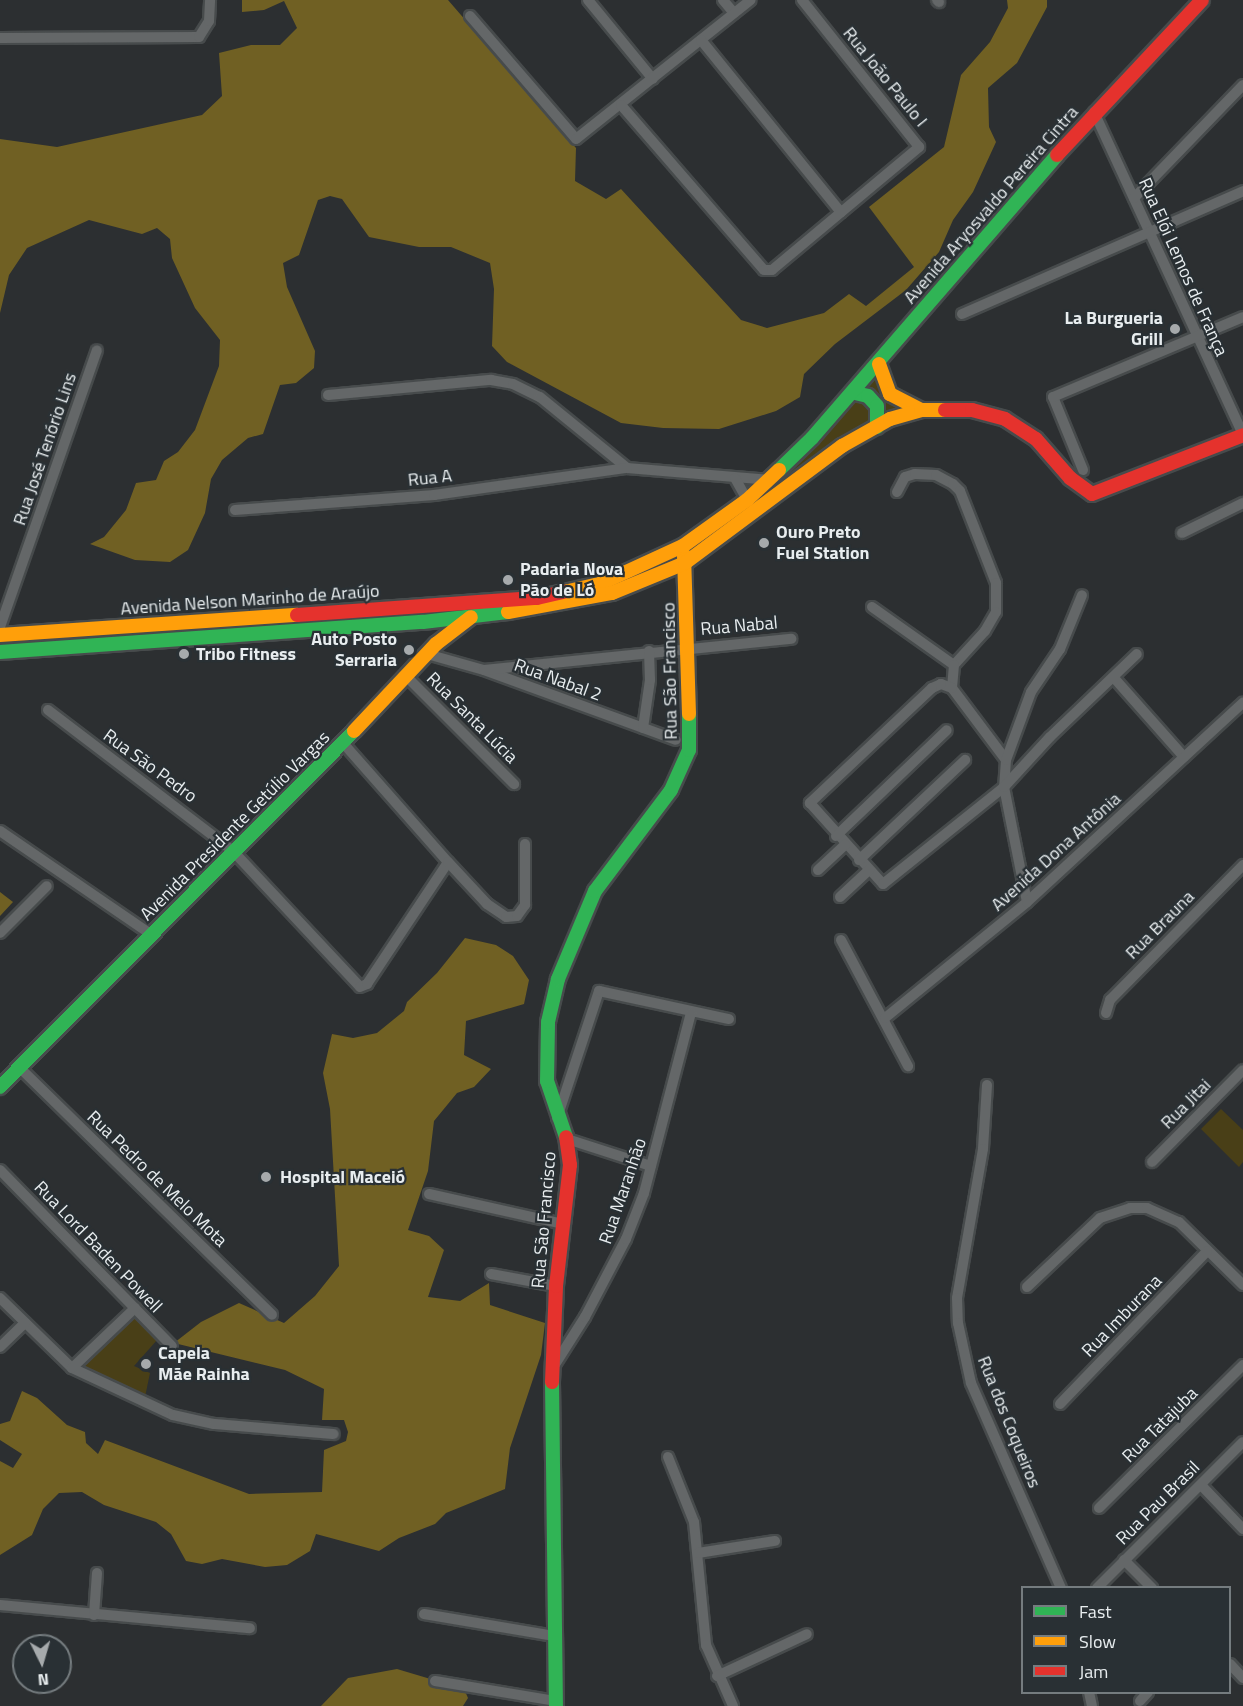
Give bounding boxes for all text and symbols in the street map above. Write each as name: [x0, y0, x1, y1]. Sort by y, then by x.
street label: Rua João Paulo I: [838, 23, 932, 131]
street label: Avenida Aryosvaldo Pereira Cintra: [899, 102, 1083, 308]
street label: Rua Elói Lemos de França: [1134, 174, 1232, 360]
place label: La Burgueria Grill: [1064, 308, 1163, 350]
marker: La Burgueria Grill: [1168, 322, 1182, 336]
street label: Rua José Tenório Lins: [9, 370, 81, 528]
street label: Rua A: [407, 465, 453, 491]
place label: Ouro Preto Fuel Station: [776, 522, 869, 564]
marker: Ouro Preto Fuel Station: [757, 536, 771, 550]
place label: Padaria Nova Pão de Ló: [520, 559, 623, 602]
marker: Padaria Nova Pão de Ló: [501, 573, 515, 587]
street label: Avenida Nelson Marinho de Araújo: [120, 580, 380, 620]
street label: Rua São Francisco: [658, 602, 682, 740]
street label: Rua Nabal: [700, 612, 778, 640]
place label: Auto Posto Serraria: [311, 629, 397, 672]
place label: Tribo Fitness: [196, 643, 296, 665]
marker: Auto Posto Serraria: [402, 643, 416, 657]
marker: Tribo Fitness: [177, 647, 191, 661]
street label: Rua Nabal 2: [511, 654, 605, 706]
street label: Rua Santa Lúcia: [422, 668, 522, 768]
street label: Rua São Pedro: [99, 725, 201, 807]
street label: Avenida Presidente Getúlio Vargas: [136, 727, 334, 925]
street label: Avenida Dona Antônia: [987, 788, 1125, 916]
street label: Rua Brauna: [1121, 886, 1199, 964]
street label: Rua Jitai: [1156, 1074, 1216, 1134]
street label: Rua Pedro de Melo Mota: [82, 1106, 232, 1252]
street label: Rua Maranhão: [595, 1135, 651, 1247]
street label: Rua São Francisco: [527, 1151, 561, 1289]
place label: Hospital Maceió: [280, 1166, 405, 1188]
marker: Hospital Maceió: [257, 1168, 275, 1186]
street label: Rua Lord Baden Powell: [30, 1177, 166, 1317]
street label: Rua Imburana: [1077, 1270, 1167, 1362]
place label: Capela Mãe Rainha: [158, 1343, 250, 1386]
street label: Rua dos Coqueiros: [973, 1353, 1045, 1491]
marker: Capela Mãe Rainha: [139, 1357, 153, 1371]
street label: Rua Tatajuba: [1118, 1383, 1202, 1467]
street label: Rua Pau Brasil: [1112, 1457, 1204, 1549]
legend: [1021, 1586, 1231, 1694]
text: Fast: [1079, 1598, 1112, 1625]
text: Slow: [1079, 1628, 1116, 1655]
north arrow: [12, 1634, 72, 1694]
text: Jam: [1079, 1658, 1108, 1685]
text: N: [37, 1668, 50, 1692]

